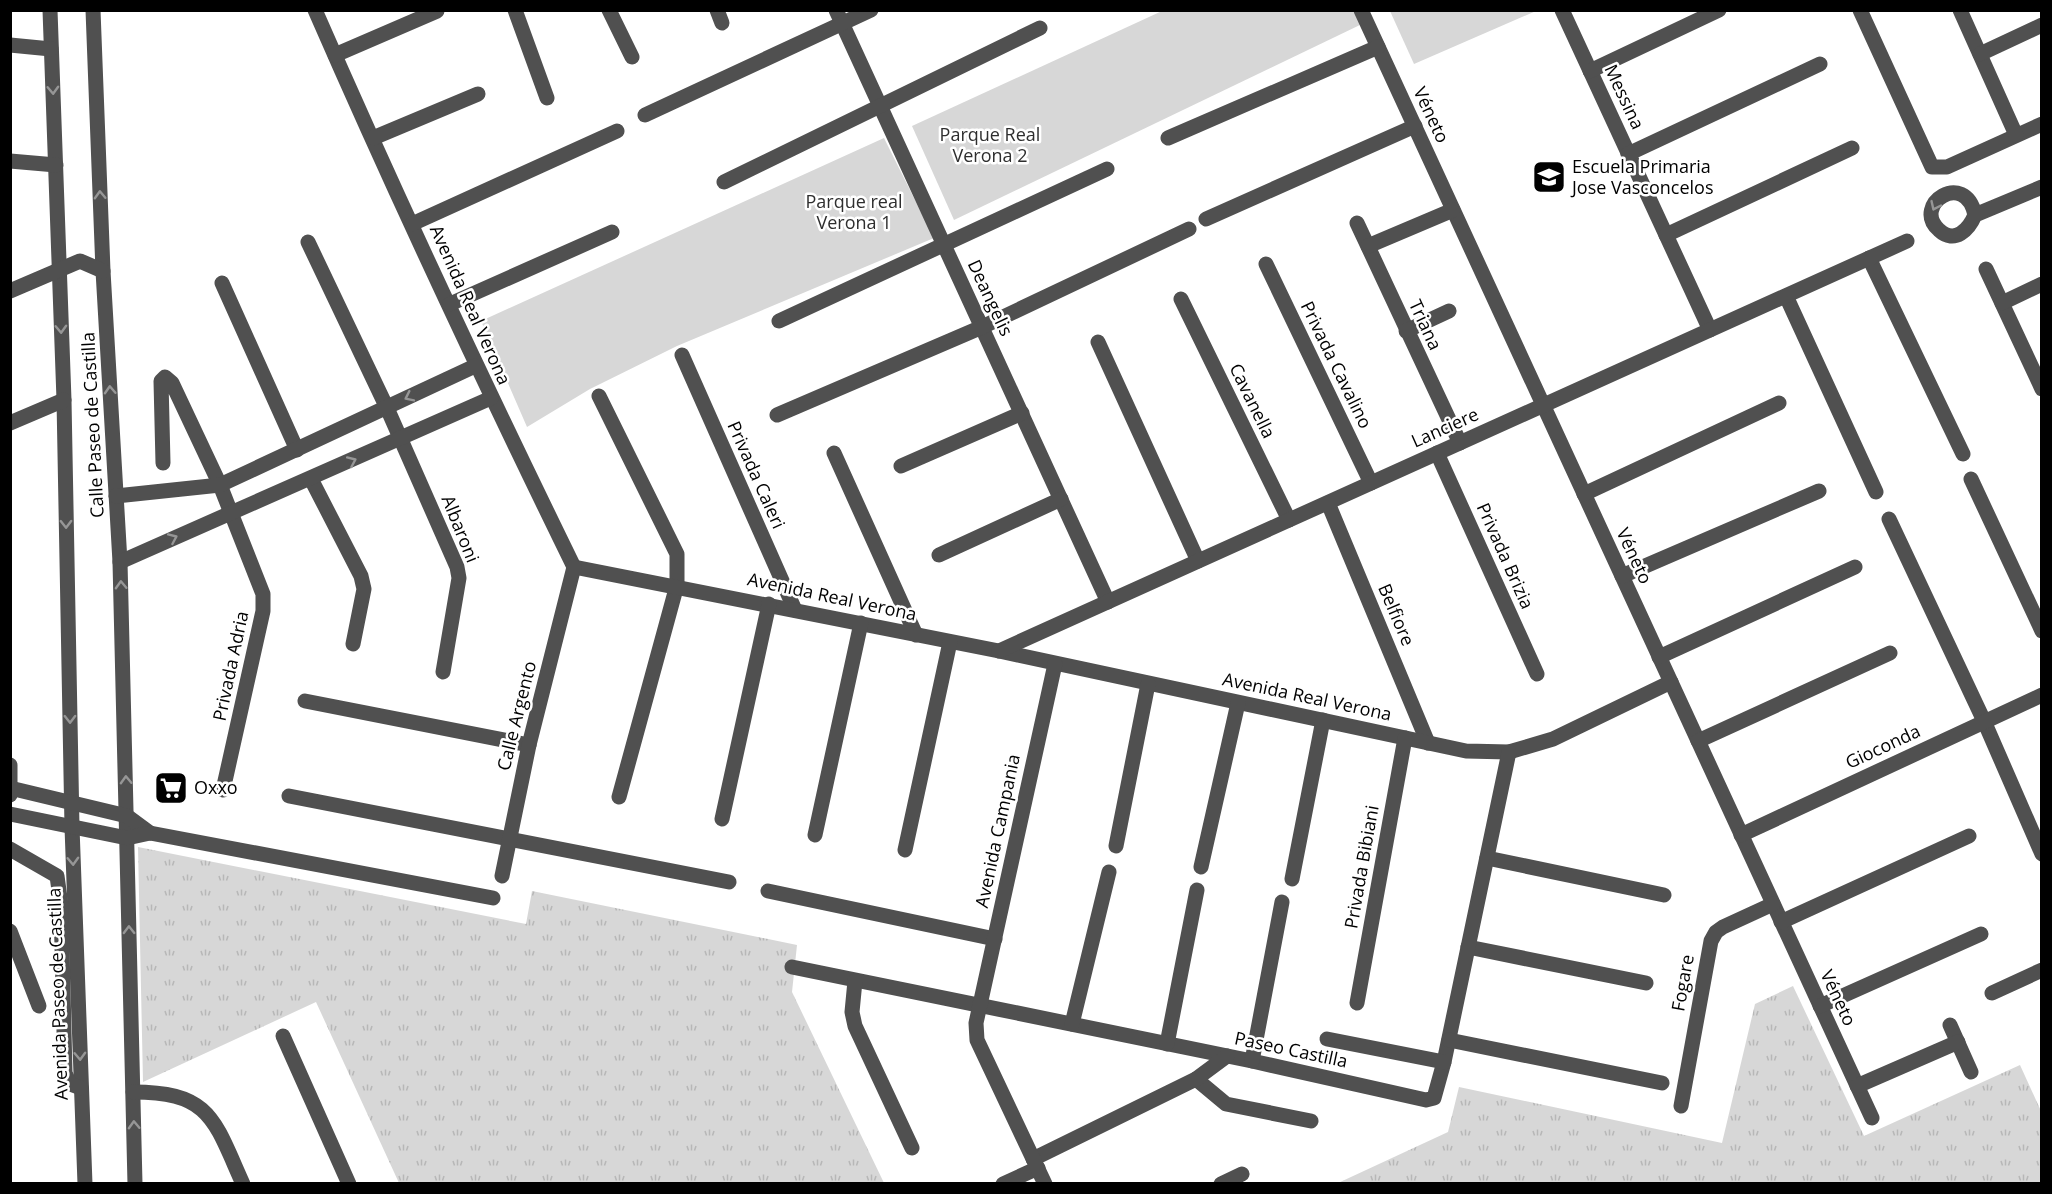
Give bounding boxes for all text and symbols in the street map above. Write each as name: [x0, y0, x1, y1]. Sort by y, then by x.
street label: Messina: [1599, 60, 1650, 133]
street label: Véneto: [1409, 83, 1455, 146]
one-way arrow: [46, 85, 59, 94]
park label: Parque Real Verona 2: [940, 122, 1040, 167]
place label: Escuela Primaria Jose Vasconcelos: [1570, 154, 1714, 199]
school or university icon: Escuela Primaria Jose Vasconcelos: [1531, 159, 1567, 195]
park label: Parque real Verona 1: [805, 189, 903, 234]
one-way arrow: [94, 191, 107, 200]
one-way arrow: [1931, 200, 1943, 211]
street label: Avenida Real Verona: [425, 221, 517, 388]
street label: Deangelis: [963, 255, 1019, 340]
street label: Triana: [1404, 296, 1448, 354]
street label: Privada Cavalino: [1296, 297, 1378, 432]
one-way arrow: [54, 325, 67, 334]
street label: Calle Paseo de Castilla: [75, 332, 109, 519]
street label: Cavanella: [1224, 359, 1281, 442]
one-way arrow: [104, 386, 117, 395]
one-way arrow: [405, 390, 416, 402]
street label: Lanciere: [1407, 402, 1482, 453]
street label: Privada Caleri: [723, 417, 791, 532]
one-way arrow: [346, 456, 357, 468]
street label: Albaroni: [437, 491, 485, 566]
street label: Privada Brizia: [1472, 499, 1540, 613]
one-way arrow: [60, 520, 73, 529]
street label: Véneto: [1612, 524, 1658, 587]
one-way arrow: [167, 533, 178, 545]
street label: Avenida Real Verona: [745, 566, 919, 626]
one-way arrow: [114, 580, 127, 589]
street label: Belfiore: [1373, 580, 1421, 649]
street label: Privada Adria: [207, 609, 253, 723]
street label: Calle Argento: [491, 658, 541, 773]
street label: Avenida Real Verona: [1220, 666, 1394, 726]
one-way arrow: [64, 715, 76, 724]
street label: Gioconda: [1841, 718, 1924, 774]
street label: Avenida Campania: [969, 752, 1025, 910]
supermarket icon: Oxxo: [153, 770, 189, 806]
one-way arrow: [119, 775, 132, 784]
place label: Oxxo: [194, 775, 238, 799]
street label: Privada Bibiani: [1338, 803, 1384, 930]
one-way arrow: [67, 857, 80, 866]
street label: Avenida Paseo de Castilla: [41, 887, 73, 1101]
one-way arrow: [123, 926, 135, 935]
street label: Fogare: [1665, 952, 1699, 1013]
street label: Véneto: [1816, 966, 1862, 1029]
street label: Paseo Castilla: [1232, 1025, 1350, 1073]
one-way arrow: [74, 1051, 86, 1060]
one-way arrow: [127, 1121, 140, 1130]

